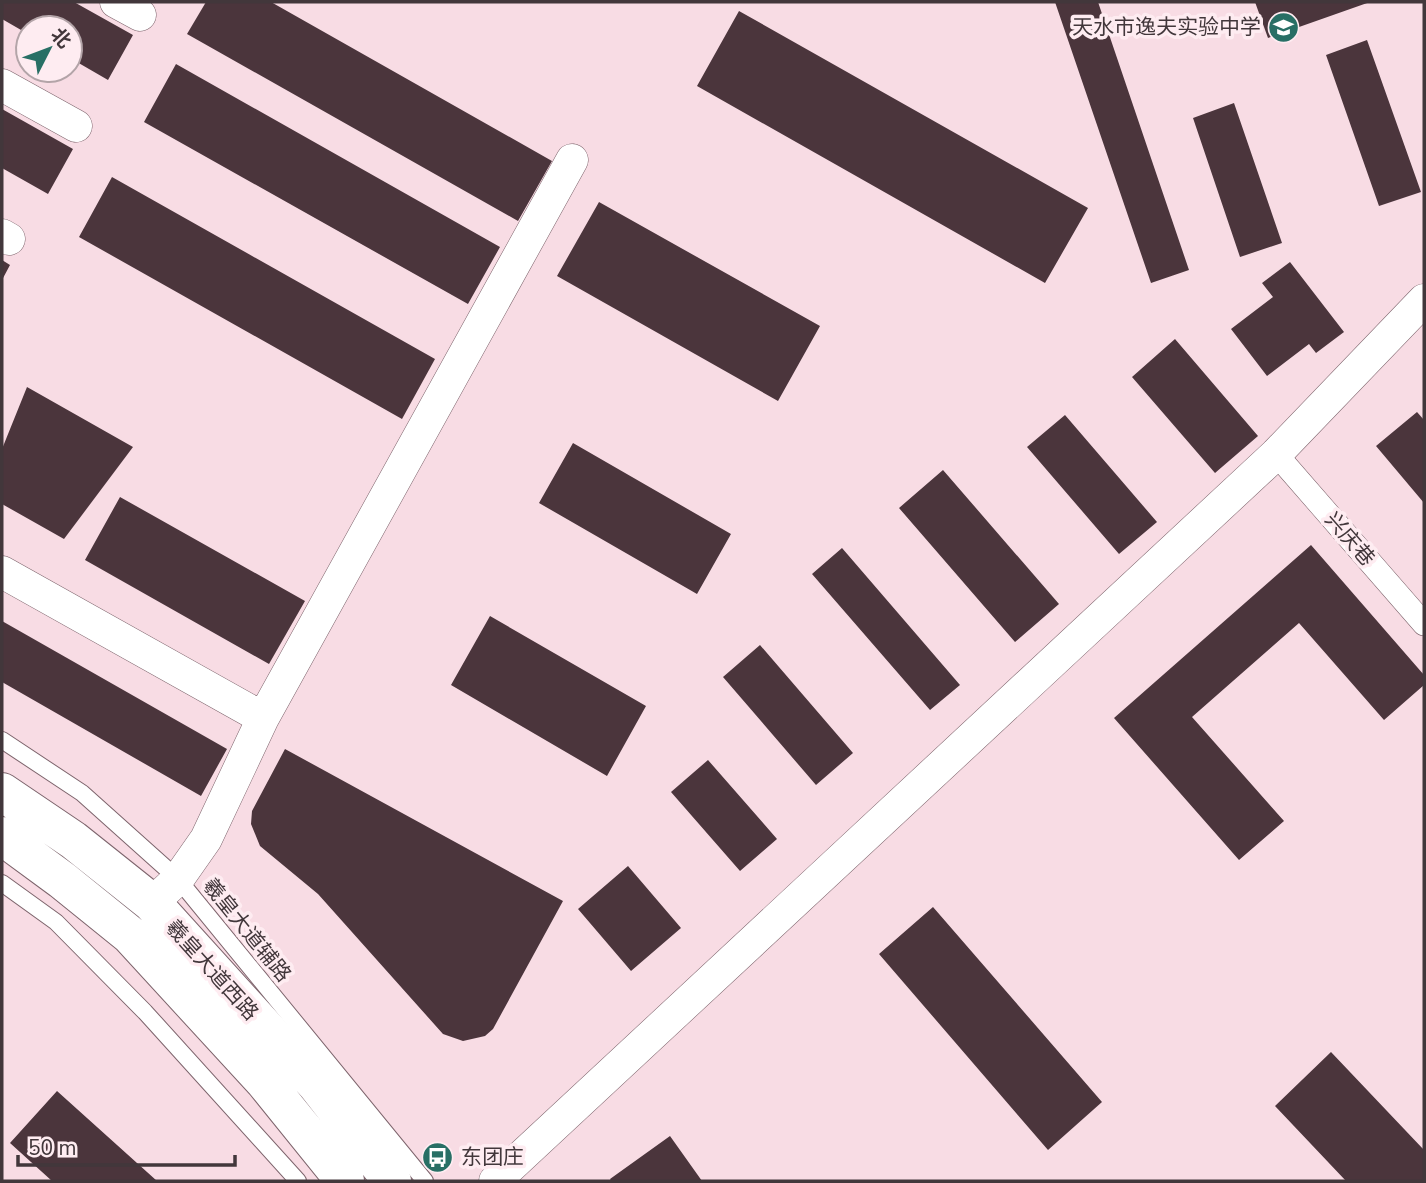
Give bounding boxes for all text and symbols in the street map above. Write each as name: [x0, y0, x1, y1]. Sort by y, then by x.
school or university icon: 天水市逸夫实验中学: [1267, 10, 1301, 44]
place label: 天水市逸夫实验中学: [1072, 13, 1261, 41]
north arrow: [14, 14, 84, 84]
text: 北: [45, 23, 77, 54]
street label: 兴庆巷: [1319, 506, 1381, 572]
street label: 羲皇大道辅路: [196, 872, 298, 988]
street label: 羲皇大道西路: [159, 914, 265, 1026]
scale bar: [18, 1124, 234, 1168]
text: 50 m: [28, 1134, 77, 1162]
bus stop icon: 东团庄: [421, 1140, 455, 1174]
place label: 东团庄: [461, 1143, 524, 1171]

